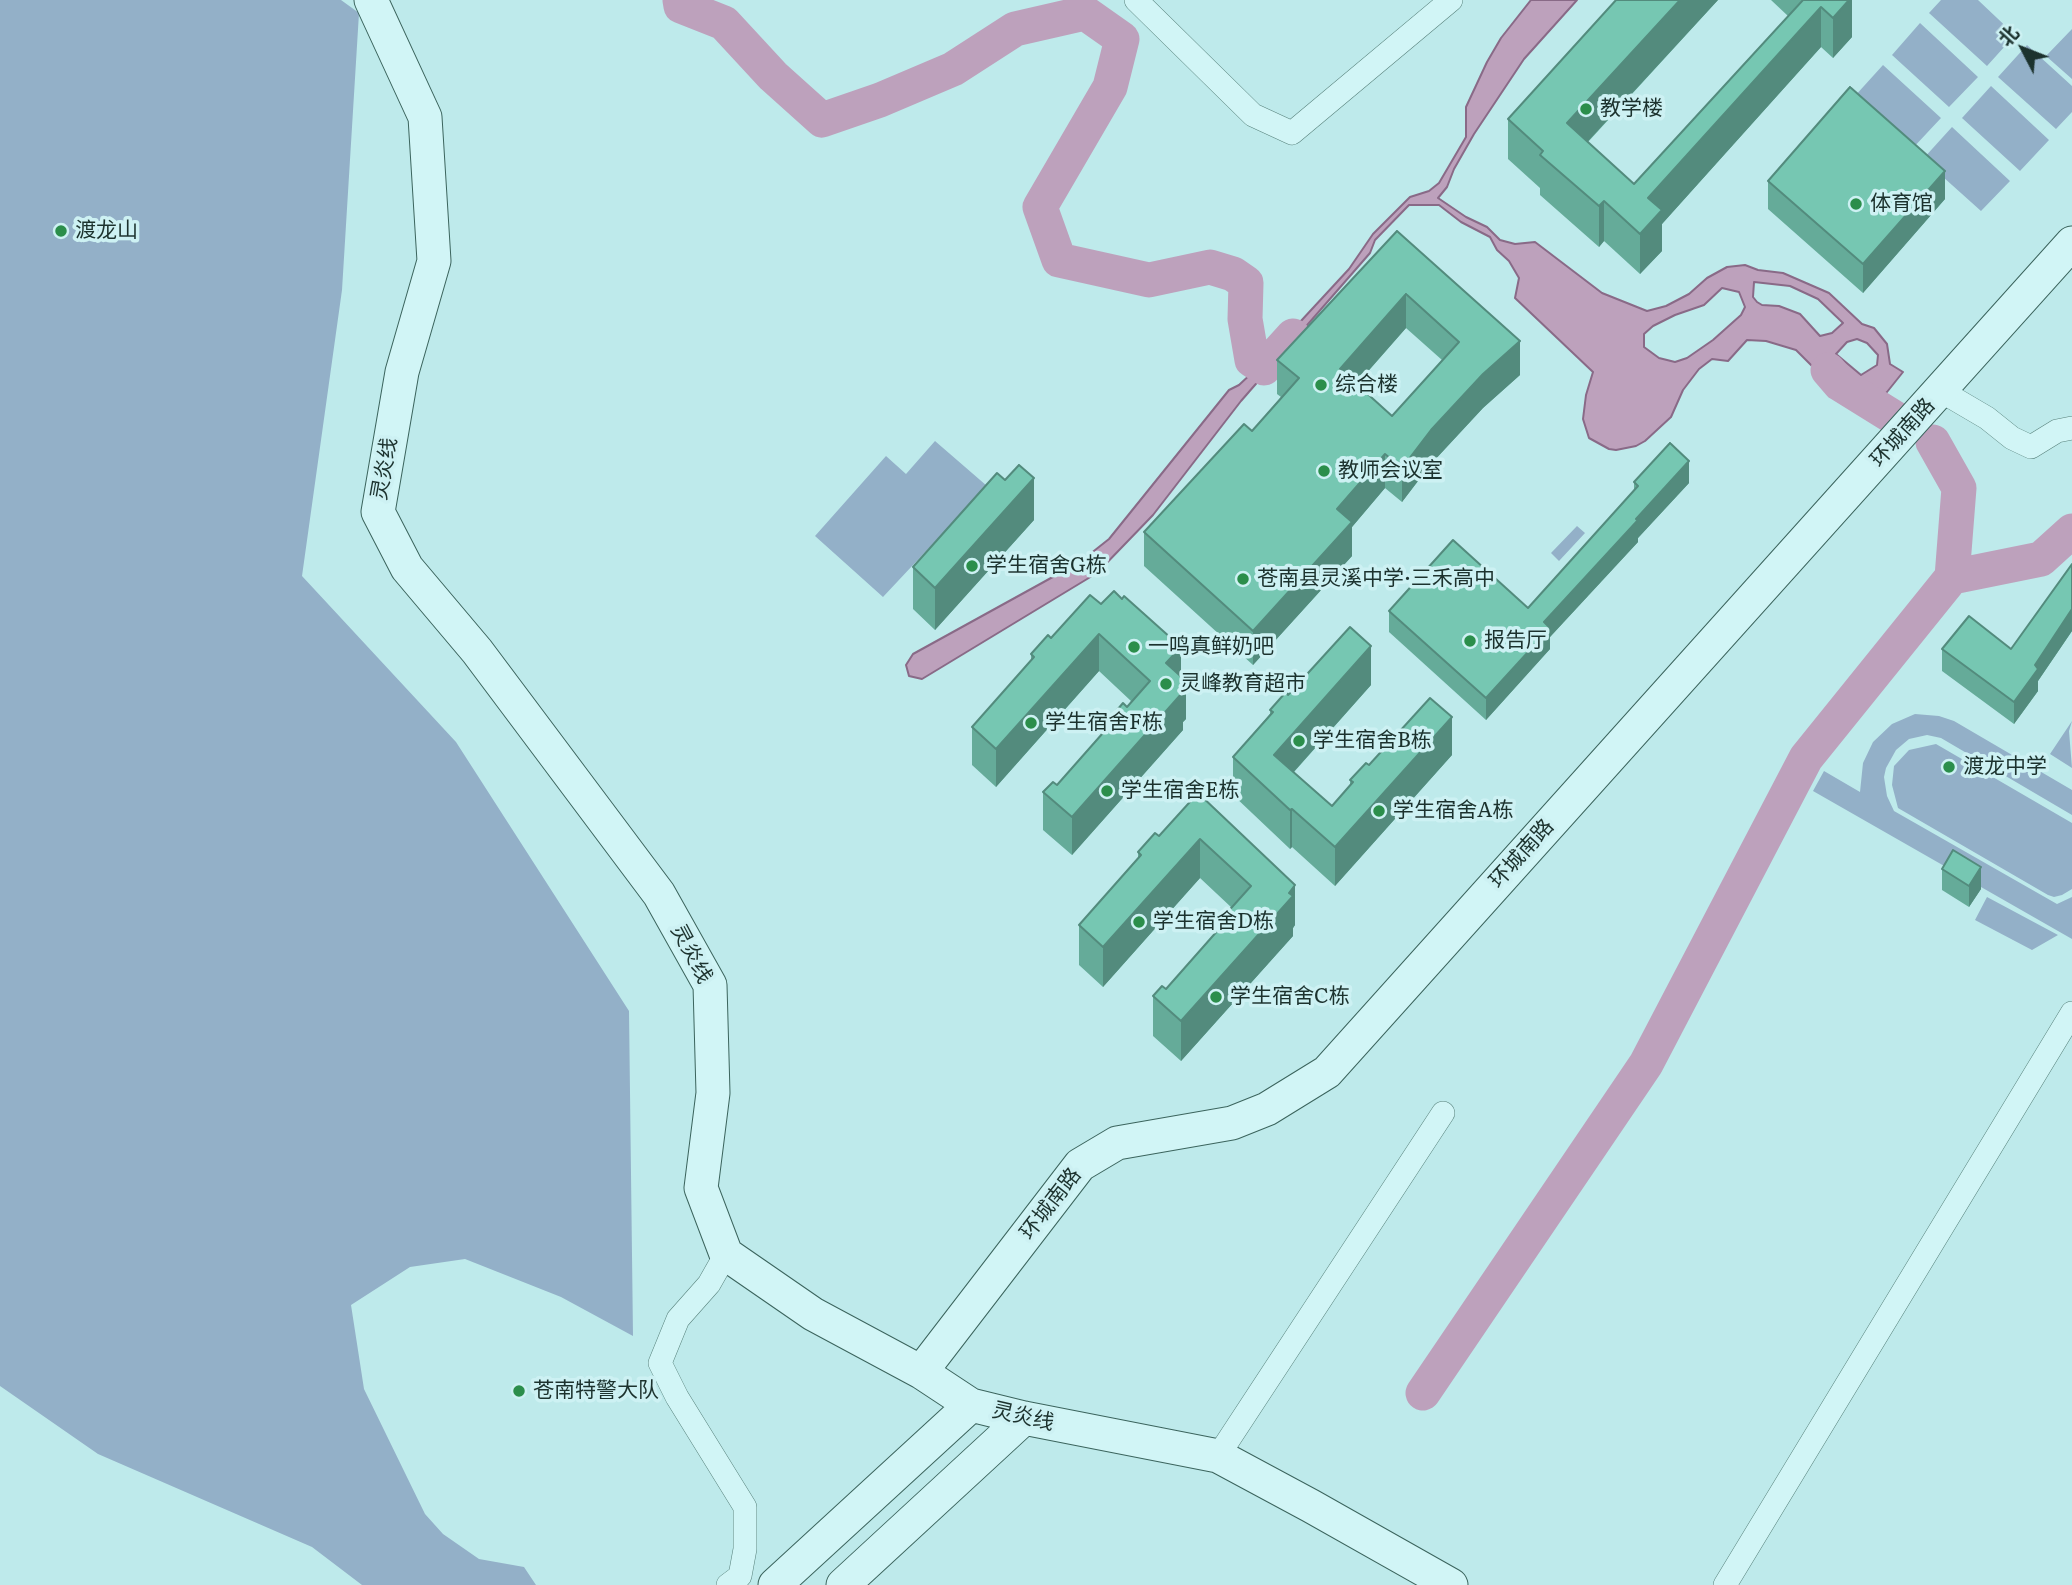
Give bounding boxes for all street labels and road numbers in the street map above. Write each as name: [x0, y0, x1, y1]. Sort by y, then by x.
street label: 环城南路: [1866, 393, 1940, 473]
street label: 灵炎线: [367, 436, 403, 502]
street label: 环城南路: [1485, 814, 1559, 894]
street label: 灵炎线: [665, 920, 717, 988]
street label: 环城南路: [1015, 1163, 1087, 1245]
street label: 灵炎线: [989, 1398, 1057, 1436]

